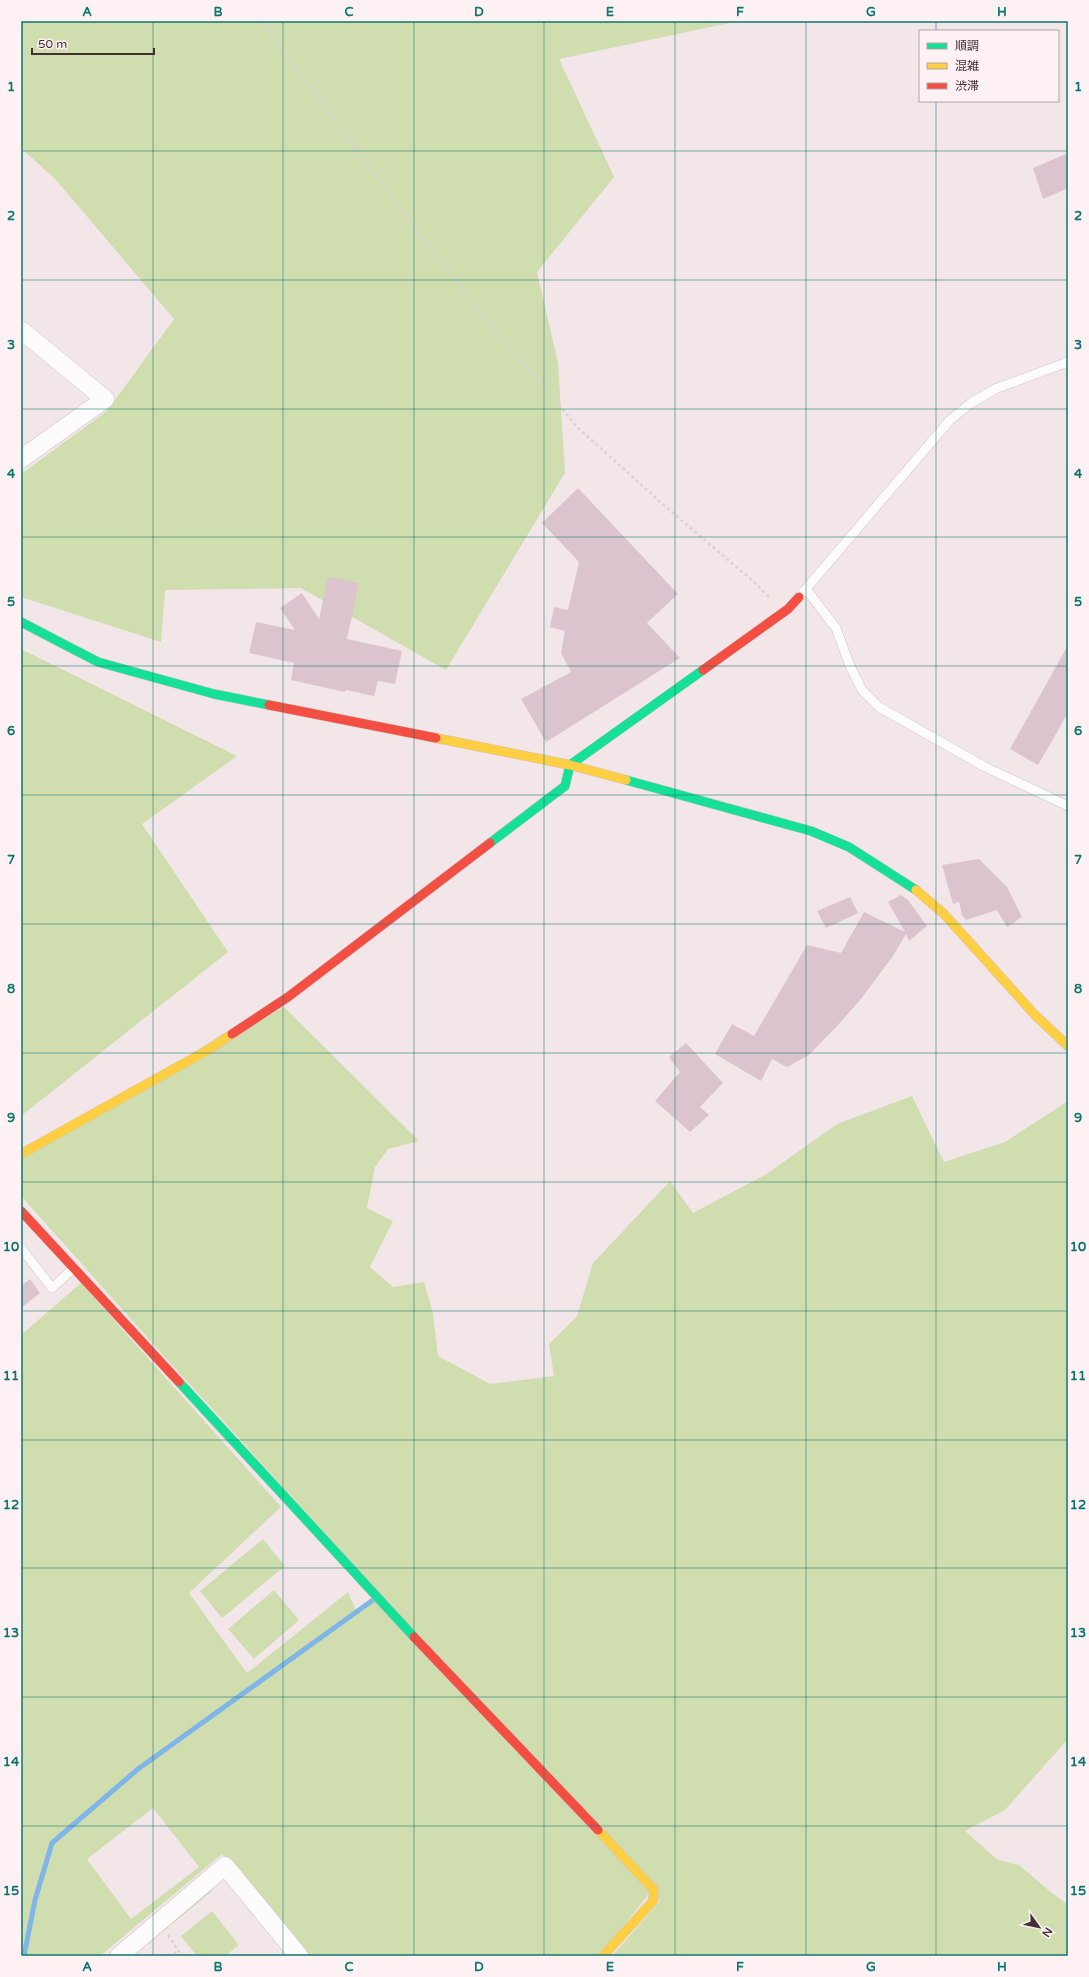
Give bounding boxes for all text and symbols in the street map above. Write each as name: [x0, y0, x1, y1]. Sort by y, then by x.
text: A: [82, 4, 92, 20]
text: B: [213, 4, 223, 20]
text: C: [344, 4, 354, 20]
text: D: [474, 4, 484, 20]
text: E: [606, 4, 614, 20]
text: F: [736, 4, 744, 20]
text: G: [866, 4, 876, 20]
text: H: [997, 4, 1007, 20]
scale bar: [32, 30, 154, 56]
legend: [919, 30, 1059, 102]
text: 50 m: [38, 37, 67, 51]
text: 順調: [955, 39, 979, 53]
text: 混雑: [955, 59, 979, 73]
text: 1: [7, 79, 15, 95]
text: 渋滞: [955, 79, 979, 93]
text: 1: [1074, 79, 1082, 95]
text: 2: [7, 208, 15, 224]
text: 2: [1074, 208, 1082, 224]
text: 3: [7, 337, 15, 353]
text: 3: [1074, 337, 1082, 353]
text: 4: [7, 466, 16, 482]
text: 4: [1074, 466, 1083, 482]
text: 5: [7, 594, 15, 610]
text: 5: [1074, 594, 1082, 610]
text: 6: [7, 723, 15, 739]
text: 6: [1074, 723, 1082, 739]
text: 7: [7, 852, 15, 868]
text: 7: [1074, 852, 1082, 868]
text: 8: [7, 981, 15, 997]
text: 8: [1074, 981, 1082, 997]
text: 9: [7, 1110, 15, 1126]
text: 9: [1074, 1110, 1082, 1126]
text: 10: [3, 1239, 19, 1255]
text: 10: [1070, 1239, 1086, 1255]
text: 11: [3, 1368, 19, 1384]
text: 11: [1070, 1368, 1086, 1384]
text: 12: [3, 1497, 19, 1513]
text: 12: [1070, 1497, 1086, 1513]
text: 13: [3, 1625, 19, 1641]
text: 13: [1070, 1625, 1086, 1641]
text: 14: [3, 1754, 20, 1770]
text: 14: [1070, 1754, 1087, 1770]
text: 15: [3, 1883, 19, 1899]
text: 15: [1070, 1883, 1086, 1899]
north arrow: [1019, 1907, 1059, 1947]
text: N: [1039, 1925, 1055, 1939]
text: A: [82, 1959, 92, 1975]
text: B: [213, 1959, 223, 1975]
text: C: [344, 1959, 354, 1975]
text: D: [474, 1959, 484, 1975]
text: E: [606, 1959, 614, 1975]
text: F: [736, 1959, 744, 1975]
text: G: [866, 1959, 876, 1975]
text: H: [997, 1959, 1007, 1975]

